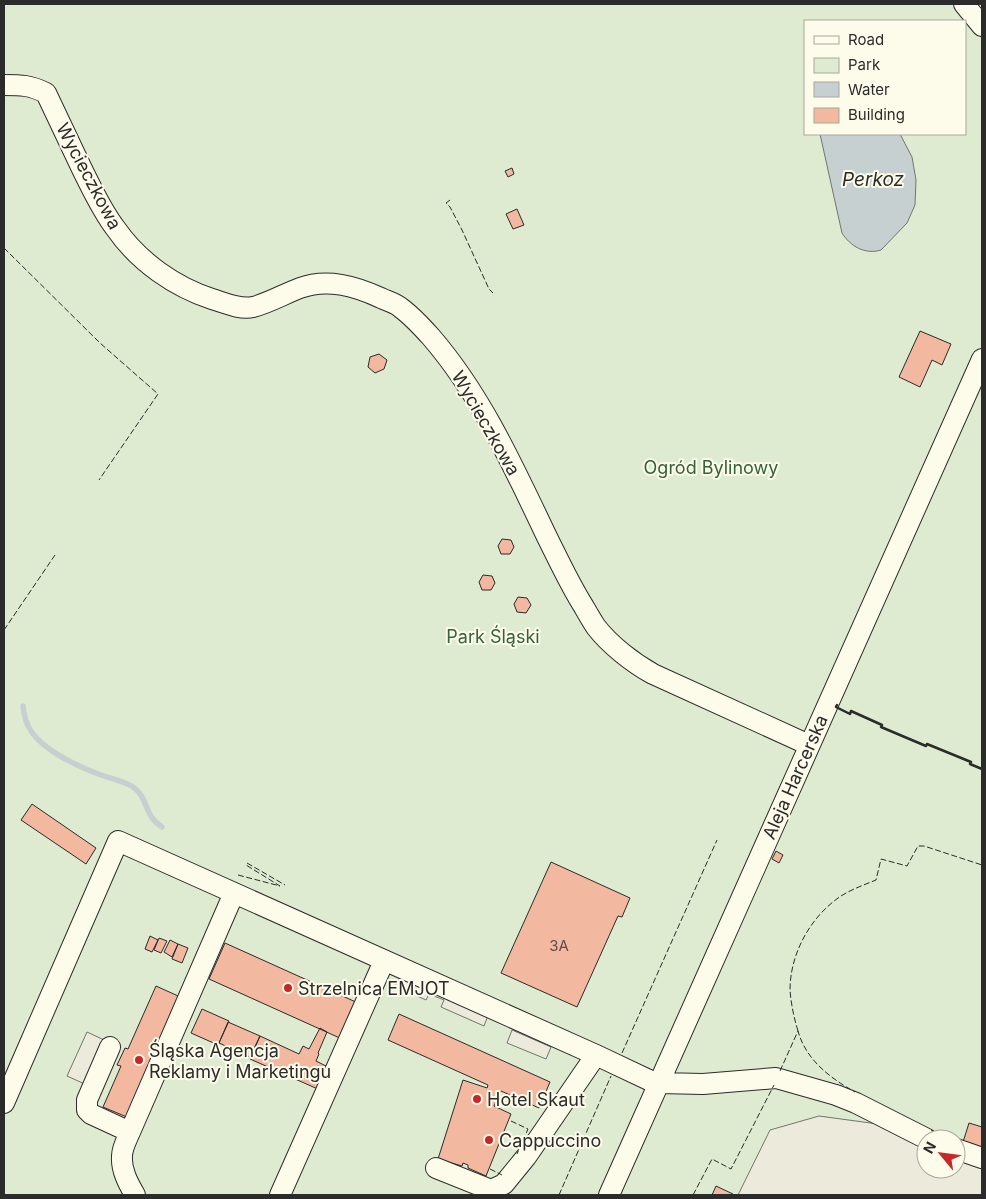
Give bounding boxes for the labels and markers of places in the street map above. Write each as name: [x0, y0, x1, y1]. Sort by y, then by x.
place label: Strzelnica EMJOT: [298, 978, 450, 999]
marker: Strzelnica EMJOT: [282, 982, 294, 994]
place label: Śląska Agencja Reklamy i Marketingu: [149, 1039, 331, 1082]
marker: Śląska Agencja Reklamy i Marketingu: [133, 1054, 145, 1066]
place label: Hotel Skaut: [487, 1089, 585, 1110]
marker: Hotel Skaut: [471, 1093, 483, 1105]
place label: Cappuccino: [499, 1130, 601, 1151]
marker: Cappuccino: [483, 1134, 495, 1146]

